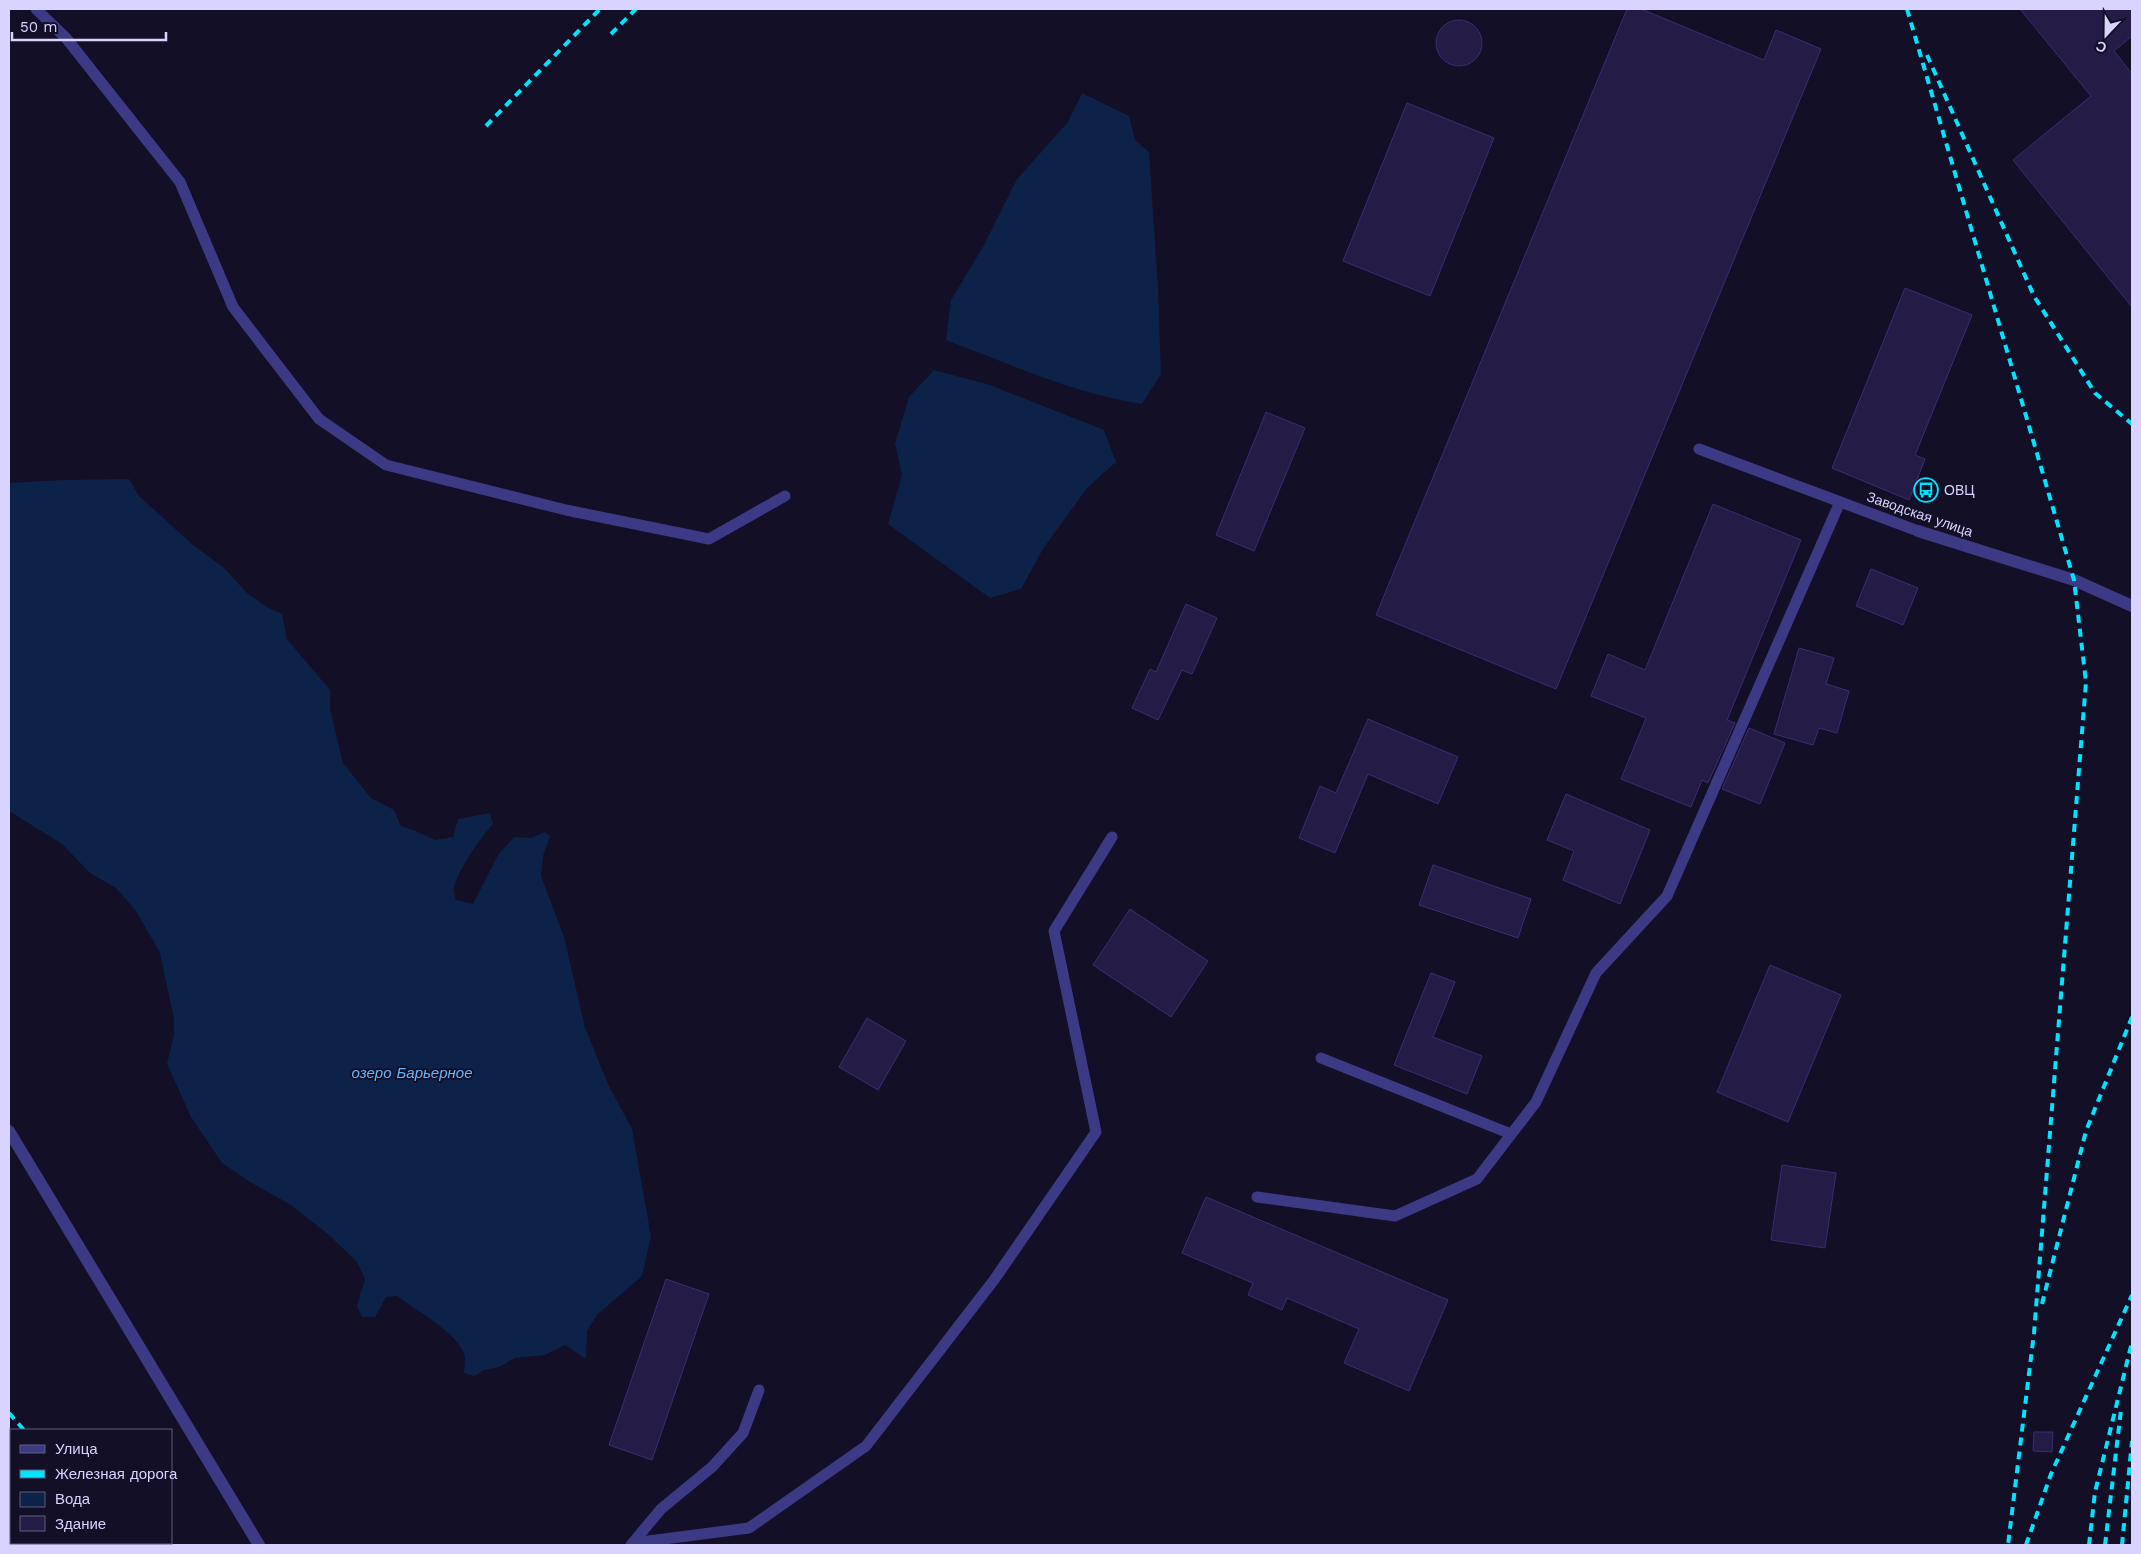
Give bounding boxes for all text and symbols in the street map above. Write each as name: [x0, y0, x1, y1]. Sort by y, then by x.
scale bar: [12, 10, 166, 42]
north arrow: [2081, 10, 2131, 60]
text: 50 m: [20, 18, 57, 36]
text: С: [2093, 38, 2109, 56]
bus stop icon: ОВЦ: [1913, 477, 1939, 503]
place label: ОВЦ: [1944, 482, 1975, 498]
street label: Заводская улица: [1865, 488, 1975, 540]
water label: озеро Барьерное: [351, 1064, 473, 1082]
legend: [10, 1429, 172, 1544]
text: Улица: [55, 1440, 98, 1458]
text: Железная дорога: [55, 1465, 178, 1483]
text: Вода: [55, 1490, 91, 1508]
text: Здание: [55, 1515, 106, 1533]

